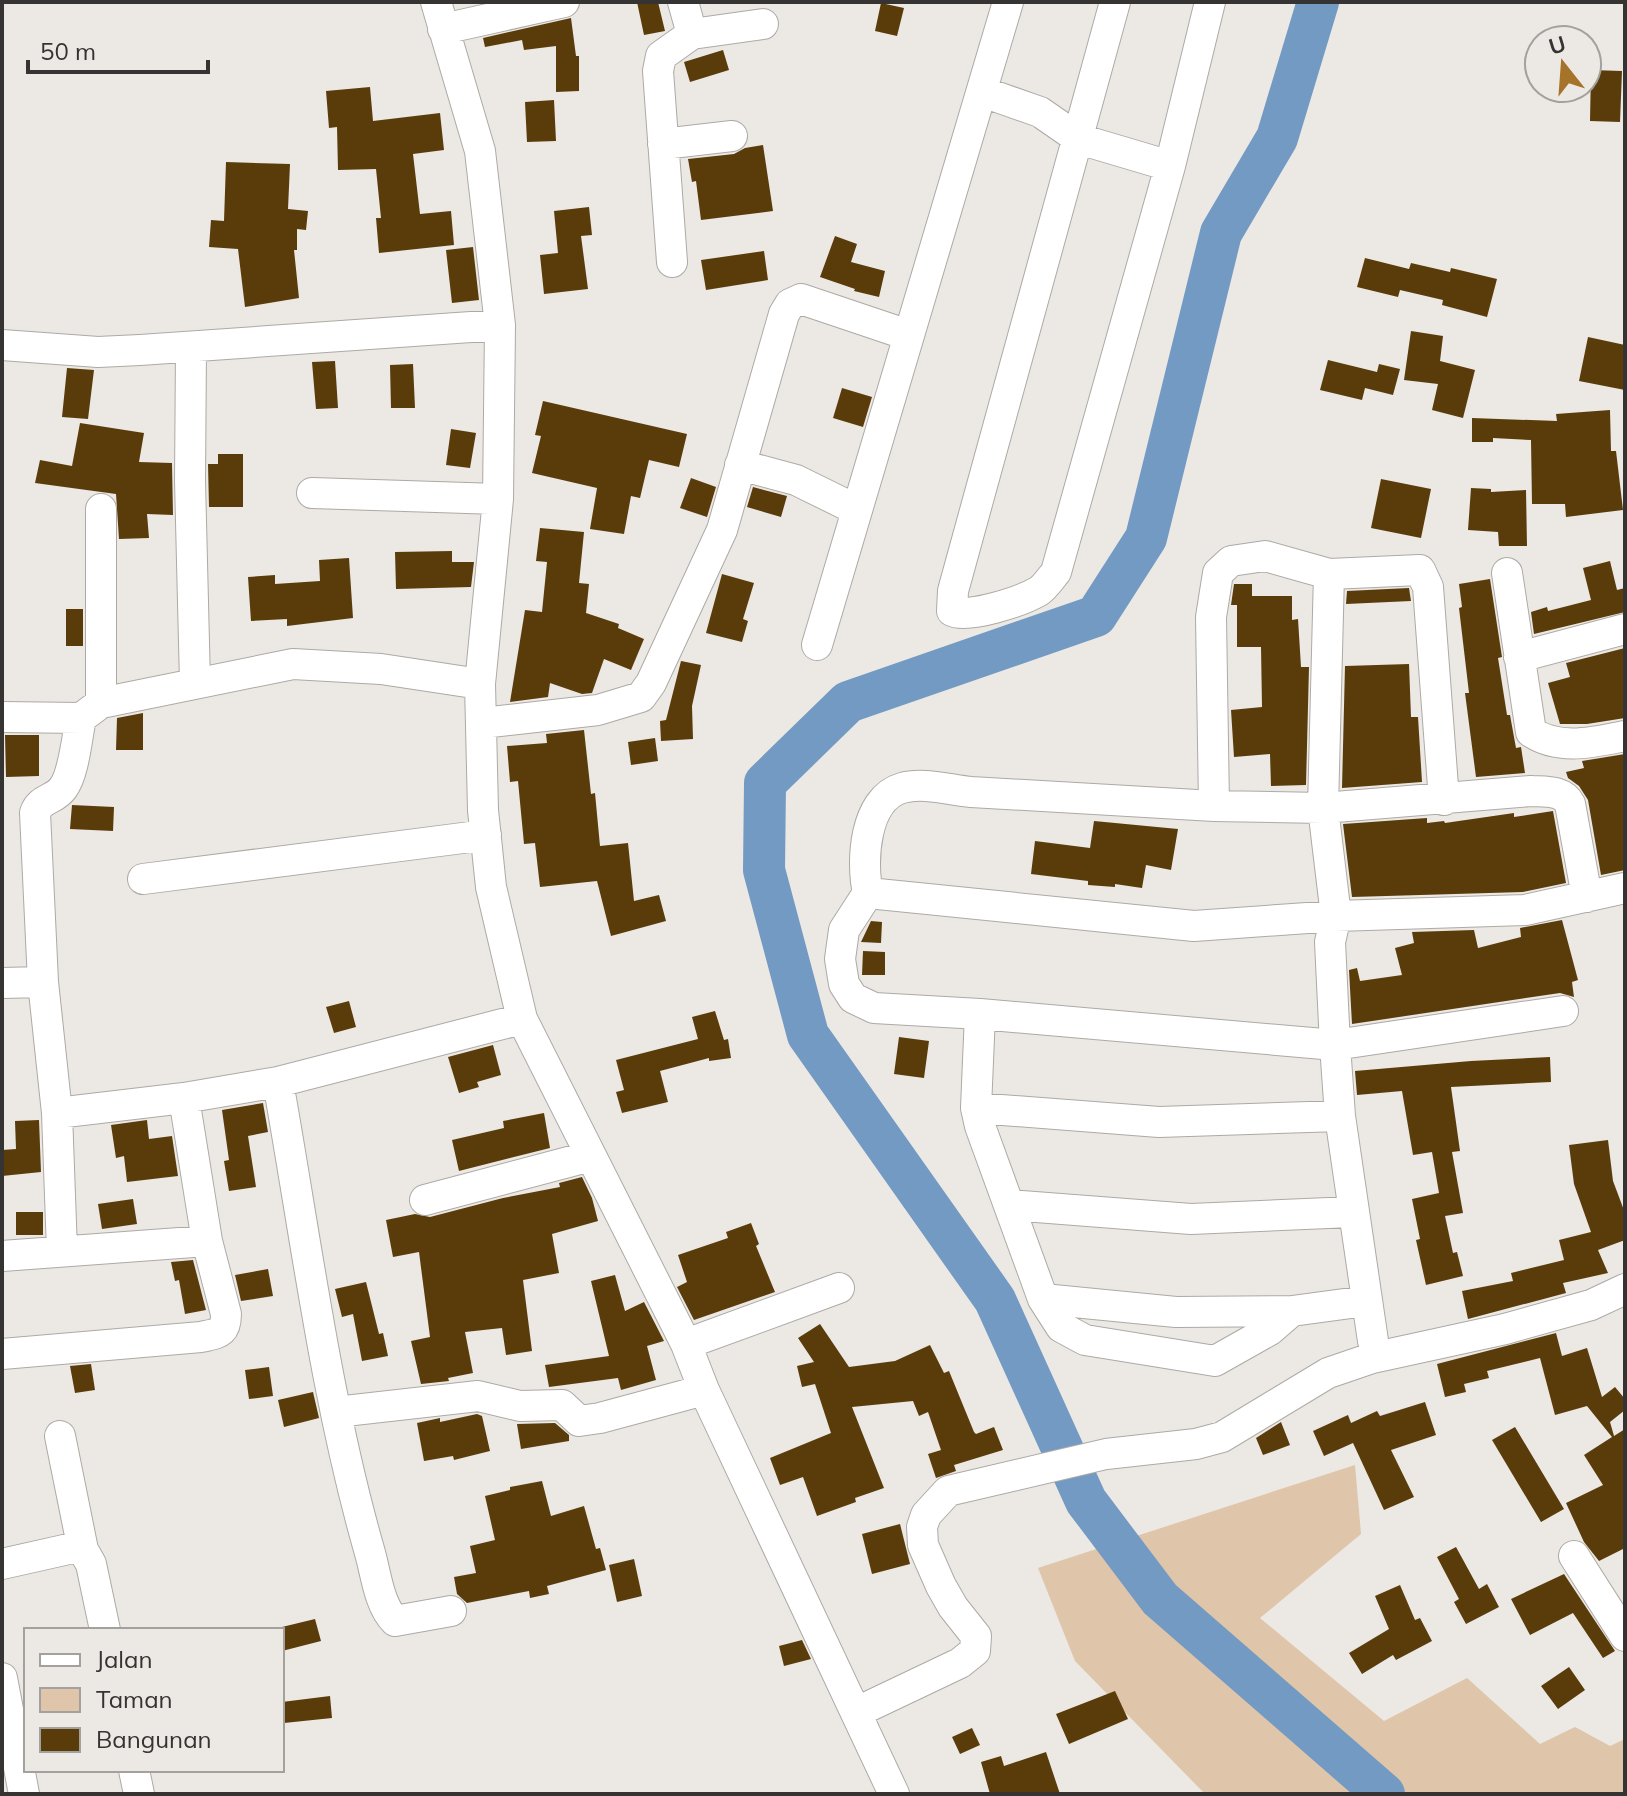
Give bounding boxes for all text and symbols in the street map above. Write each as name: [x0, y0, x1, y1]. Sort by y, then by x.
scale bar: [28, 24, 208, 74]
north arrow: [1523, 24, 1603, 104]
text: U: [1545, 29, 1569, 61]
text: 50 m: [40, 36, 96, 66]
legend: [24, 1628, 284, 1772]
text: Jalan: [96, 1644, 152, 1674]
text: Taman: [96, 1684, 173, 1714]
text: Bangunan: [96, 1724, 212, 1754]

